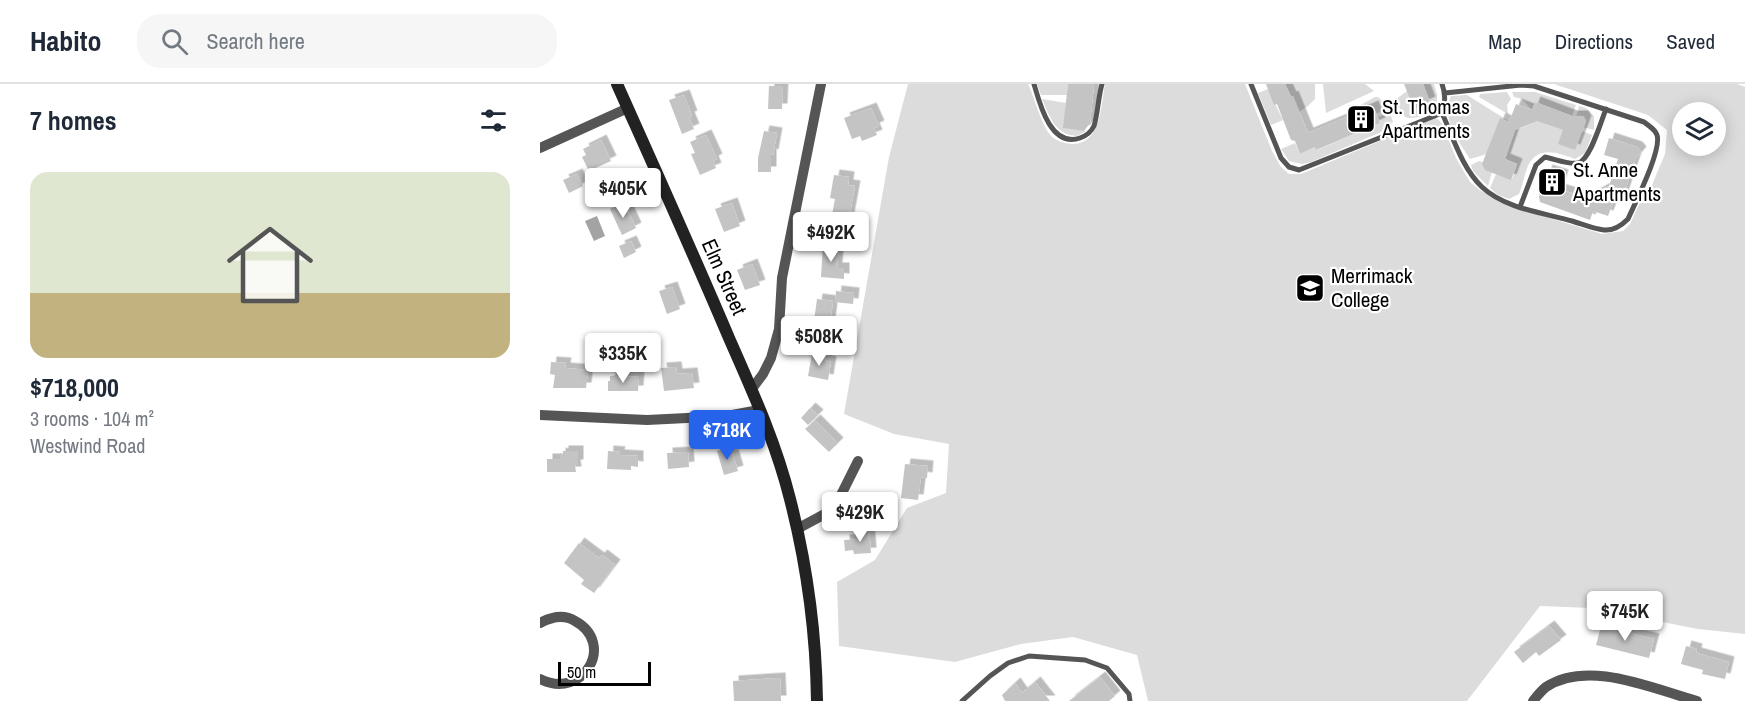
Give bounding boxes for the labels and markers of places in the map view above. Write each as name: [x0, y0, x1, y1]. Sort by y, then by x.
place label: St. Thomas Apartments: [1381, 92, 1470, 145]
building icon: St. Thomas Apartments: [1345, 103, 1377, 135]
place label: St. Anne Apartments: [1572, 155, 1661, 208]
building icon: St. Anne Apartments: [1536, 166, 1568, 198]
pin: $405K: [581, 168, 665, 219]
pin: $492K: [789, 212, 873, 263]
place label: Merrimack College: [1331, 261, 1413, 314]
school or university icon: Merrimack College: [1294, 272, 1326, 304]
pin: $508K: [777, 316, 861, 367]
pin: $335K: [581, 333, 665, 384]
pin: $718K: [685, 410, 769, 461]
pin: $429K: [818, 492, 902, 543]
pin: $745K: [1583, 591, 1667, 642]

